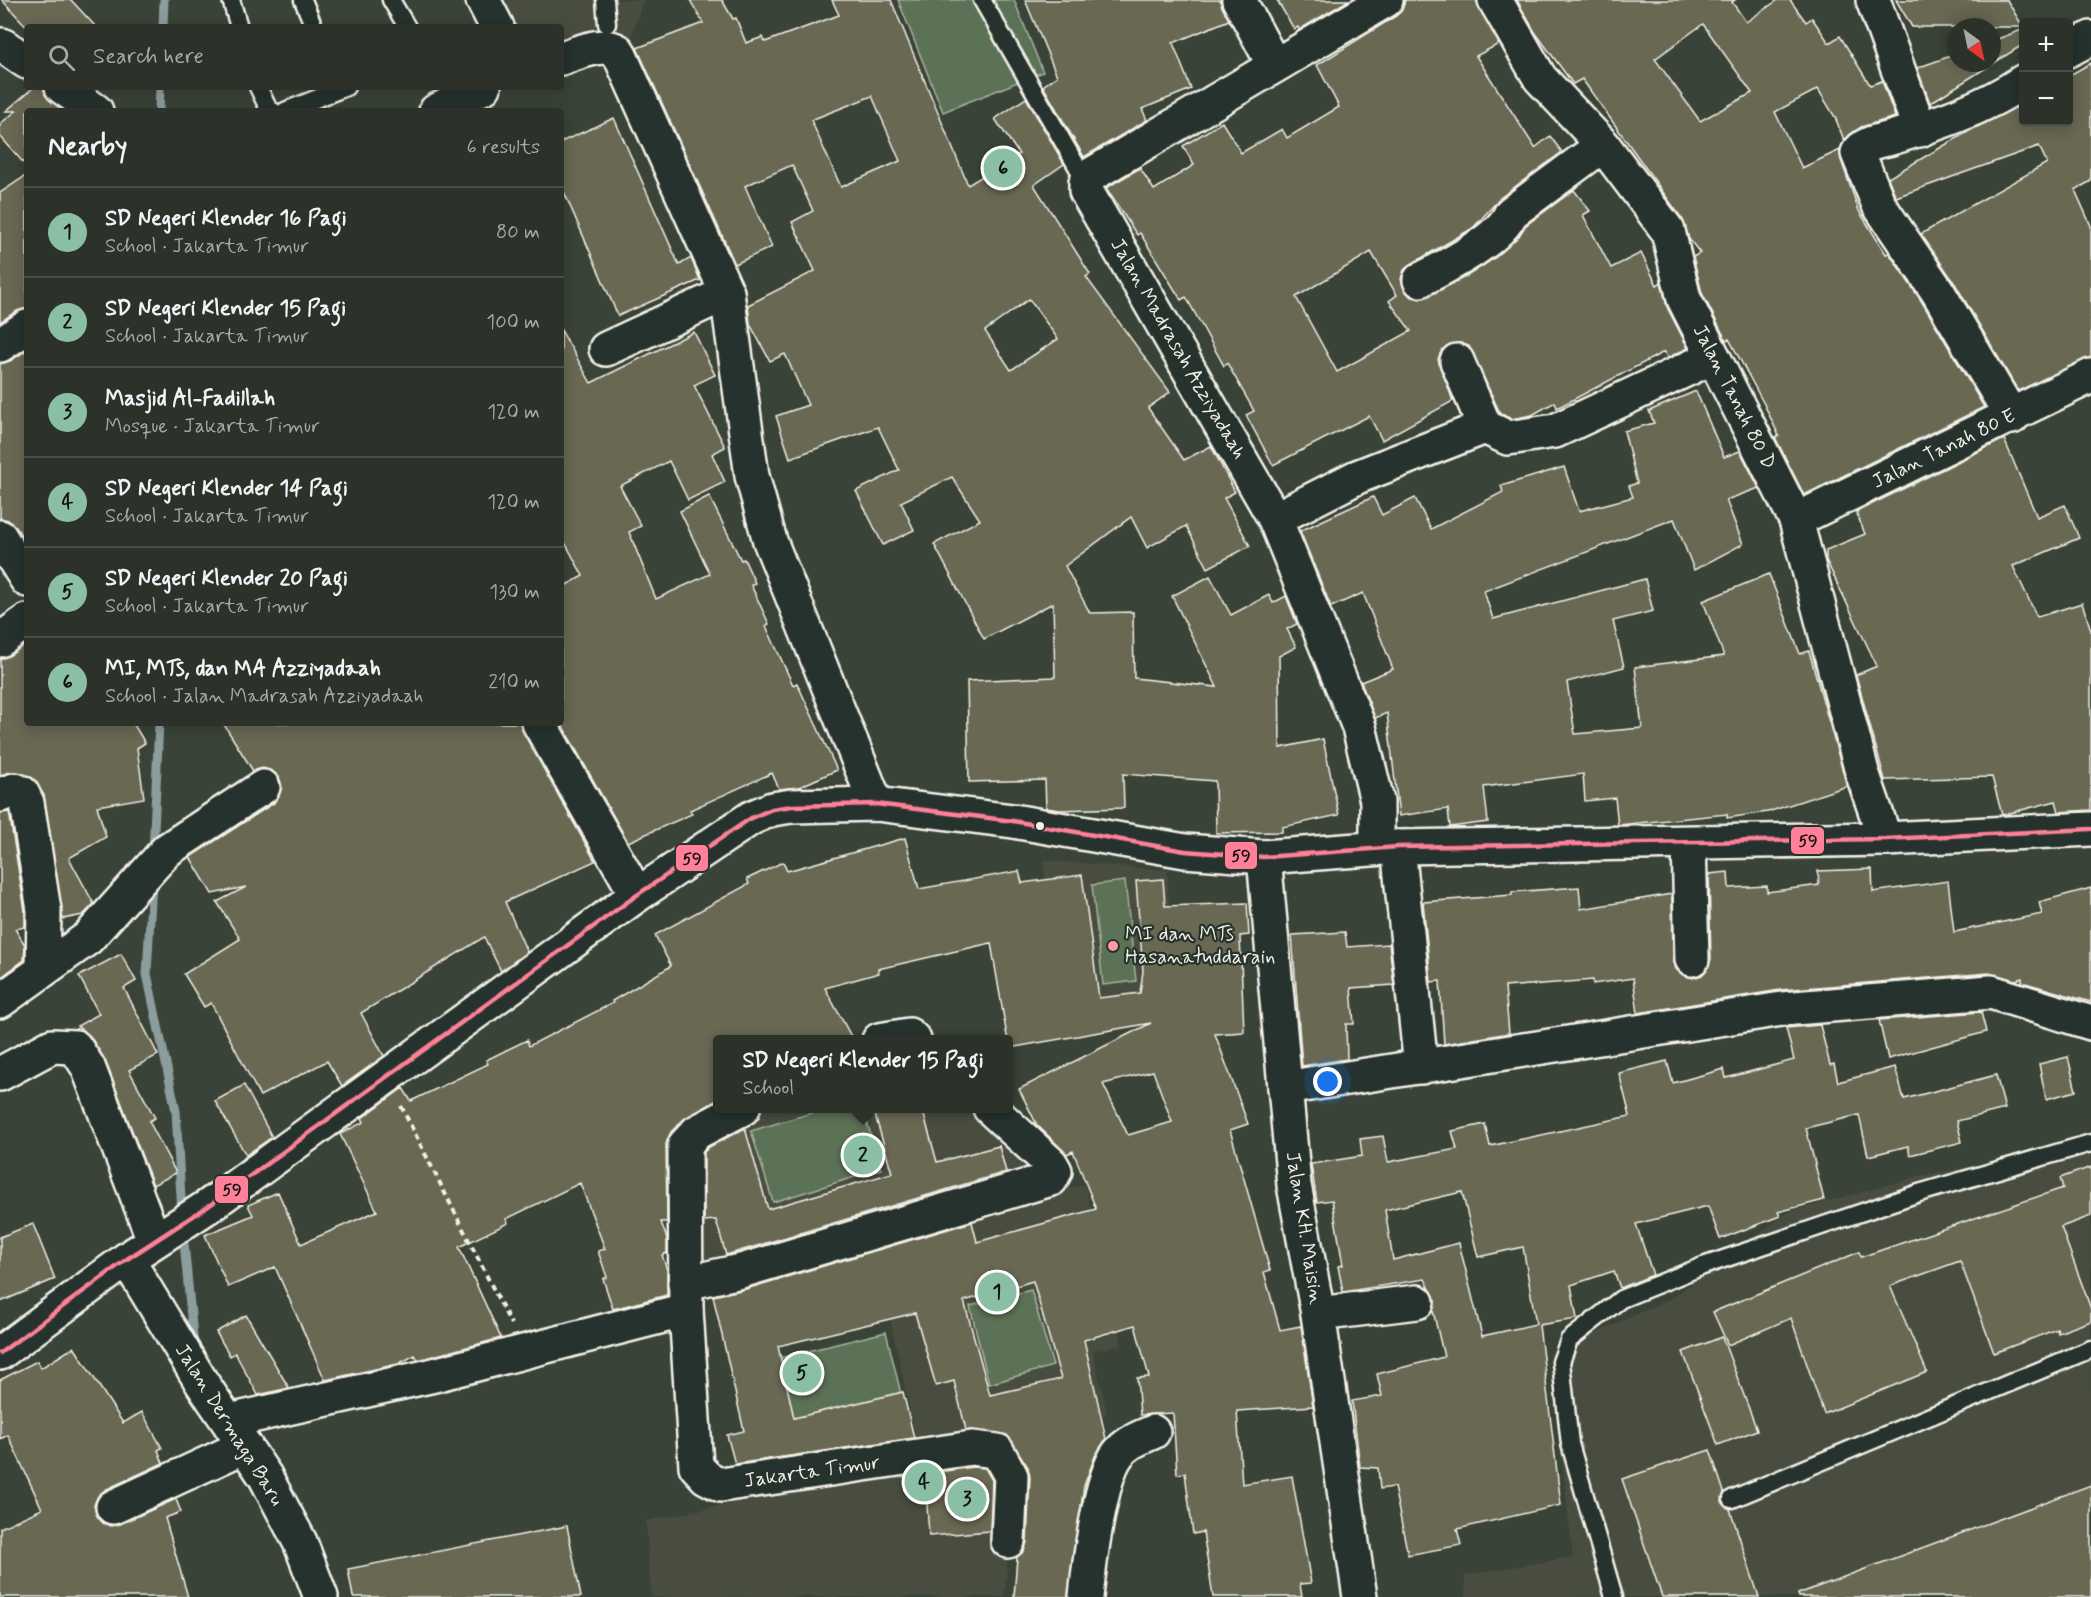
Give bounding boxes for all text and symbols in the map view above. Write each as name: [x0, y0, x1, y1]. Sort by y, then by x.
north arrow: [1947, 18, 2001, 72]
map controls: [2019, 18, 2073, 126]
button: +: [2019, 18, 2073, 72]
search box: [24, 24, 564, 90]
icon: search: [45, 41, 78, 74]
text: Search here: [93, 43, 204, 71]
button: −: [2019, 72, 2073, 126]
text: Nearby: [48, 130, 127, 164]
text: 6 results: [467, 134, 540, 161]
pin: 6: [984, 146, 1022, 190]
text: SD Negeri Klender 16 Pagi: [105, 205, 347, 233]
text: 1: [63, 219, 72, 246]
text: 80 m: [496, 219, 540, 246]
text: School · Jakarta Timur: [105, 233, 309, 260]
street label: Jalan Madrasah Azziyadaah: [1103, 233, 1253, 465]
text: SD Negeri Klender 15 Pagi: [105, 295, 346, 323]
text: 2: [63, 309, 72, 336]
text: 100 m: [486, 309, 540, 336]
street label: Jalan Tanah 80 D: [1686, 320, 1782, 474]
text: School · Jakarta Timur: [105, 323, 309, 350]
text: Masjid Al-Fadillah: [105, 385, 275, 413]
text: 3: [63, 399, 72, 426]
text: 120 m: [487, 399, 540, 426]
street label: Jalan Tanah 80 E: [1868, 403, 2020, 495]
text: Mosque · Jakarta Timur: [105, 413, 320, 440]
text: SD Negeri Klender 14 Pagi: [105, 475, 348, 503]
text: 4: [62, 489, 73, 516]
text: 120 m: [487, 489, 540, 516]
text: School · Jakarta Timur: [105, 503, 309, 530]
text: SD Negeri Klender 20 Pagi: [105, 565, 348, 593]
text: 5: [62, 579, 74, 606]
text: 130 m: [489, 579, 540, 606]
text: School · Jakarta Timur: [105, 593, 309, 620]
text: MI, MTs, dan MA Azziyadaah: [105, 655, 381, 683]
text: 6: [62, 669, 73, 696]
text: 210 m: [488, 669, 540, 696]
text: School · Jalan Madrasah Azziyadaah: [105, 683, 424, 710]
unlabelled marker: [1034, 820, 1046, 832]
line badge: 59: [1790, 826, 1825, 855]
text: 59: [1798, 831, 1818, 852]
line badge: 59: [1224, 841, 1258, 870]
line badge: 59: [675, 844, 709, 872]
text: 59: [1231, 846, 1251, 867]
text: 59: [682, 849, 702, 870]
place label: MI dan MTs Hasanatuddarain: [1125, 921, 1275, 971]
marker: MI dan MTs Hasanatuddarain: [1106, 939, 1120, 953]
popup: [713, 1035, 1013, 1113]
text: SD Negeri Klender 15 Pagi: [742, 1047, 984, 1075]
your location: [1313, 1067, 1342, 1096]
text: School: [742, 1075, 794, 1102]
pin: 2: [844, 1132, 882, 1178]
street label: Jalan KH. Maisin: [1279, 1150, 1329, 1306]
line badge: 59: [214, 1175, 249, 1204]
text: 59: [222, 1180, 242, 1201]
pin: 1: [978, 1270, 1016, 1314]
street label: Jalan Dermaga Baru: [168, 1339, 290, 1511]
pin: 5: [782, 1350, 822, 1396]
street label: Jakarta Timur: [742, 1449, 882, 1495]
pin: 4: [904, 1460, 944, 1504]
pin: 3: [948, 1476, 986, 1522]

